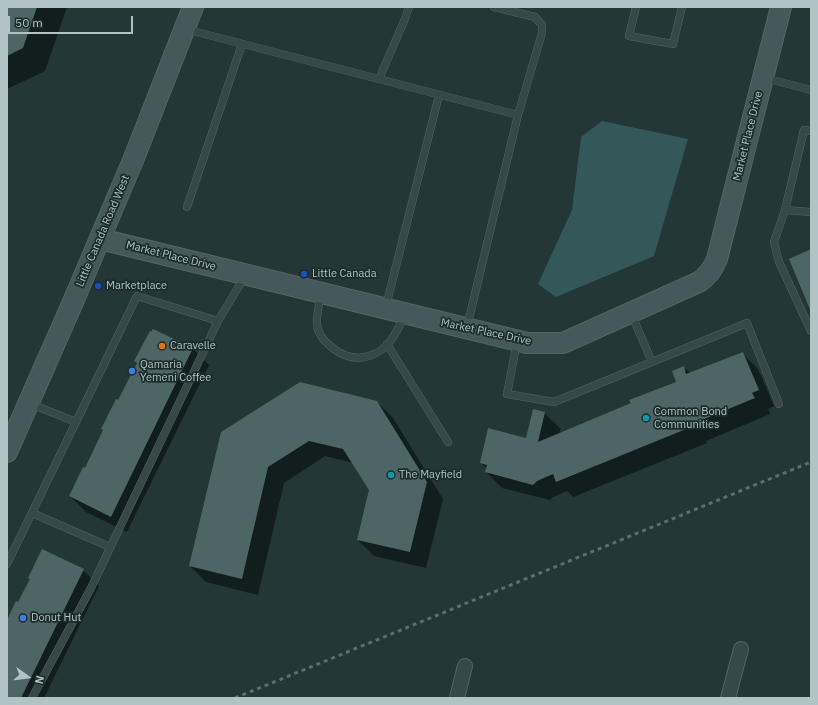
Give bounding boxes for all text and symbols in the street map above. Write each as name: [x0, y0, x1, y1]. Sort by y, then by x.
scale bar: [10, 8, 135, 34]
text: 50 m: [15, 15, 43, 30]
street label: Market Place Drive: [730, 90, 766, 182]
street label: Little Canada Road West: [74, 173, 132, 289]
street label: Market Place Drive: [125, 238, 217, 274]
place label: Little Canada: [312, 267, 377, 281]
marker: Little Canada: [299, 269, 309, 279]
place label: Marketplace: [106, 279, 167, 293]
marker: Marketplace: [93, 281, 103, 291]
street label: Market Place Drive: [440, 316, 532, 348]
place label: Caravelle: [170, 339, 216, 353]
marker: Caravelle: [157, 341, 167, 351]
place label: Qamaria Yemeni Coffee: [140, 358, 211, 384]
marker: Qamaria Yemeni Coffee: [127, 366, 137, 376]
place label: Common Bond Communities: [654, 405, 727, 431]
marker: Common Bond Communities: [641, 413, 651, 423]
place label: The Mayfield: [399, 468, 462, 482]
marker: The Mayfield: [386, 470, 396, 480]
place label: Donut Hut: [31, 611, 81, 625]
marker: Donut Hut: [18, 613, 28, 623]
north arrow: [8, 657, 48, 697]
text: N: [32, 674, 47, 685]

